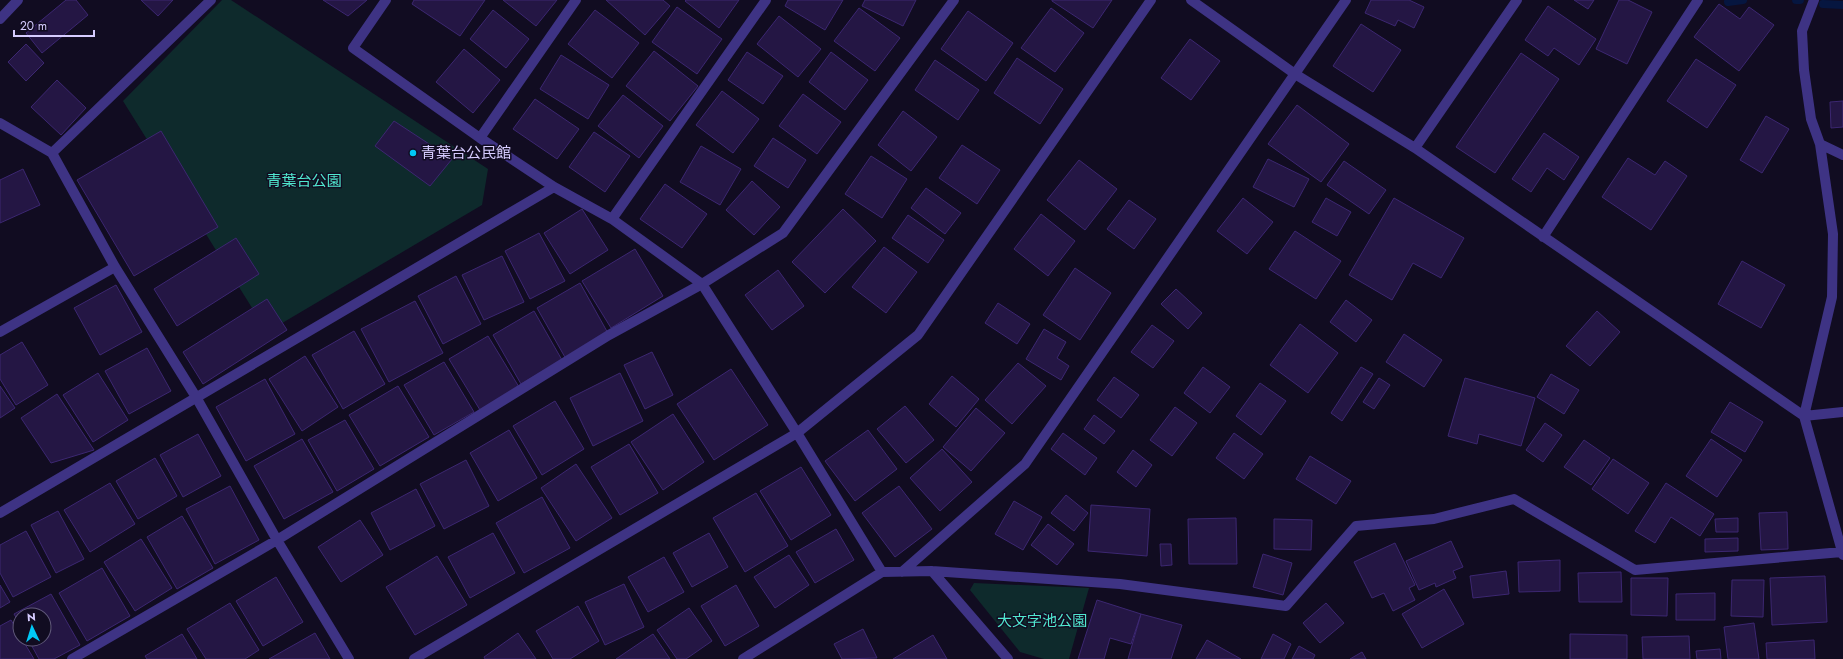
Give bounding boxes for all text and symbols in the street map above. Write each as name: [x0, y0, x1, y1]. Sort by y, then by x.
scale bar: [14, 12, 94, 38]
text: 20 m: [20, 17, 47, 35]
place label: 青葉台公民館: [421, 142, 511, 164]
marker: 青葉台公民館: [408, 148, 418, 158]
park label: 青葉台公園: [266, 170, 342, 192]
north arrow: [12, 607, 52, 647]
text: N: [26, 609, 36, 625]
park label: 大文字池公園: [997, 610, 1087, 632]

